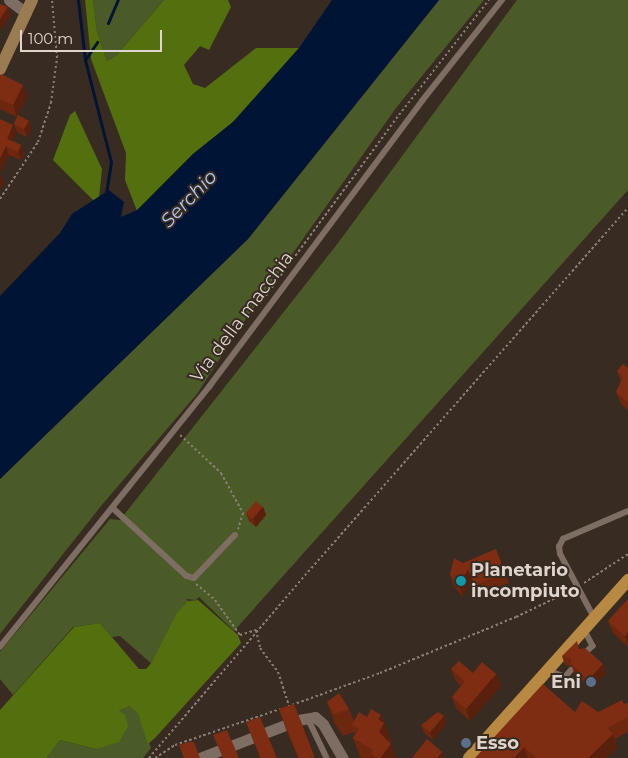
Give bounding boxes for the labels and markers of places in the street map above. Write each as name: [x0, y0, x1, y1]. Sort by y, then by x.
place label: Planetario incompiuto: [471, 560, 580, 602]
marker: Planetario incompiuto: [455, 575, 467, 587]
place label: Eni: [551, 671, 581, 693]
marker: Eni: [585, 676, 597, 688]
place label: Esso: [476, 732, 519, 754]
marker: Esso: [460, 737, 472, 749]

